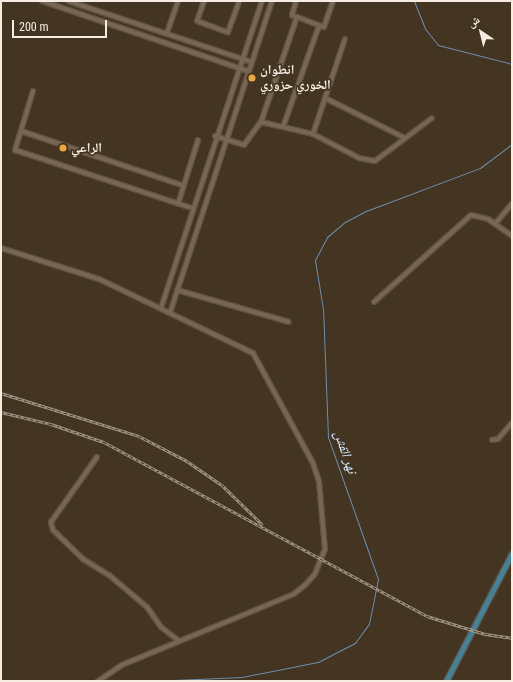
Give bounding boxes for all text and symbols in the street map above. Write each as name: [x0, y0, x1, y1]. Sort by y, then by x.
scale bar: [14, 12, 109, 38]
north arrow: [461, 12, 501, 52]
text: ش: [465, 13, 482, 30]
text: 200 m: [19, 20, 49, 34]
place label: انطوان الخوري حزوري: [260, 63, 331, 94]
marker: انطوان الخوري حزوري: [247, 73, 257, 83]
place label: الراعي: [71, 140, 102, 156]
marker: الراعي: [58, 143, 68, 153]
water label: نهر القش: [331, 428, 361, 476]

